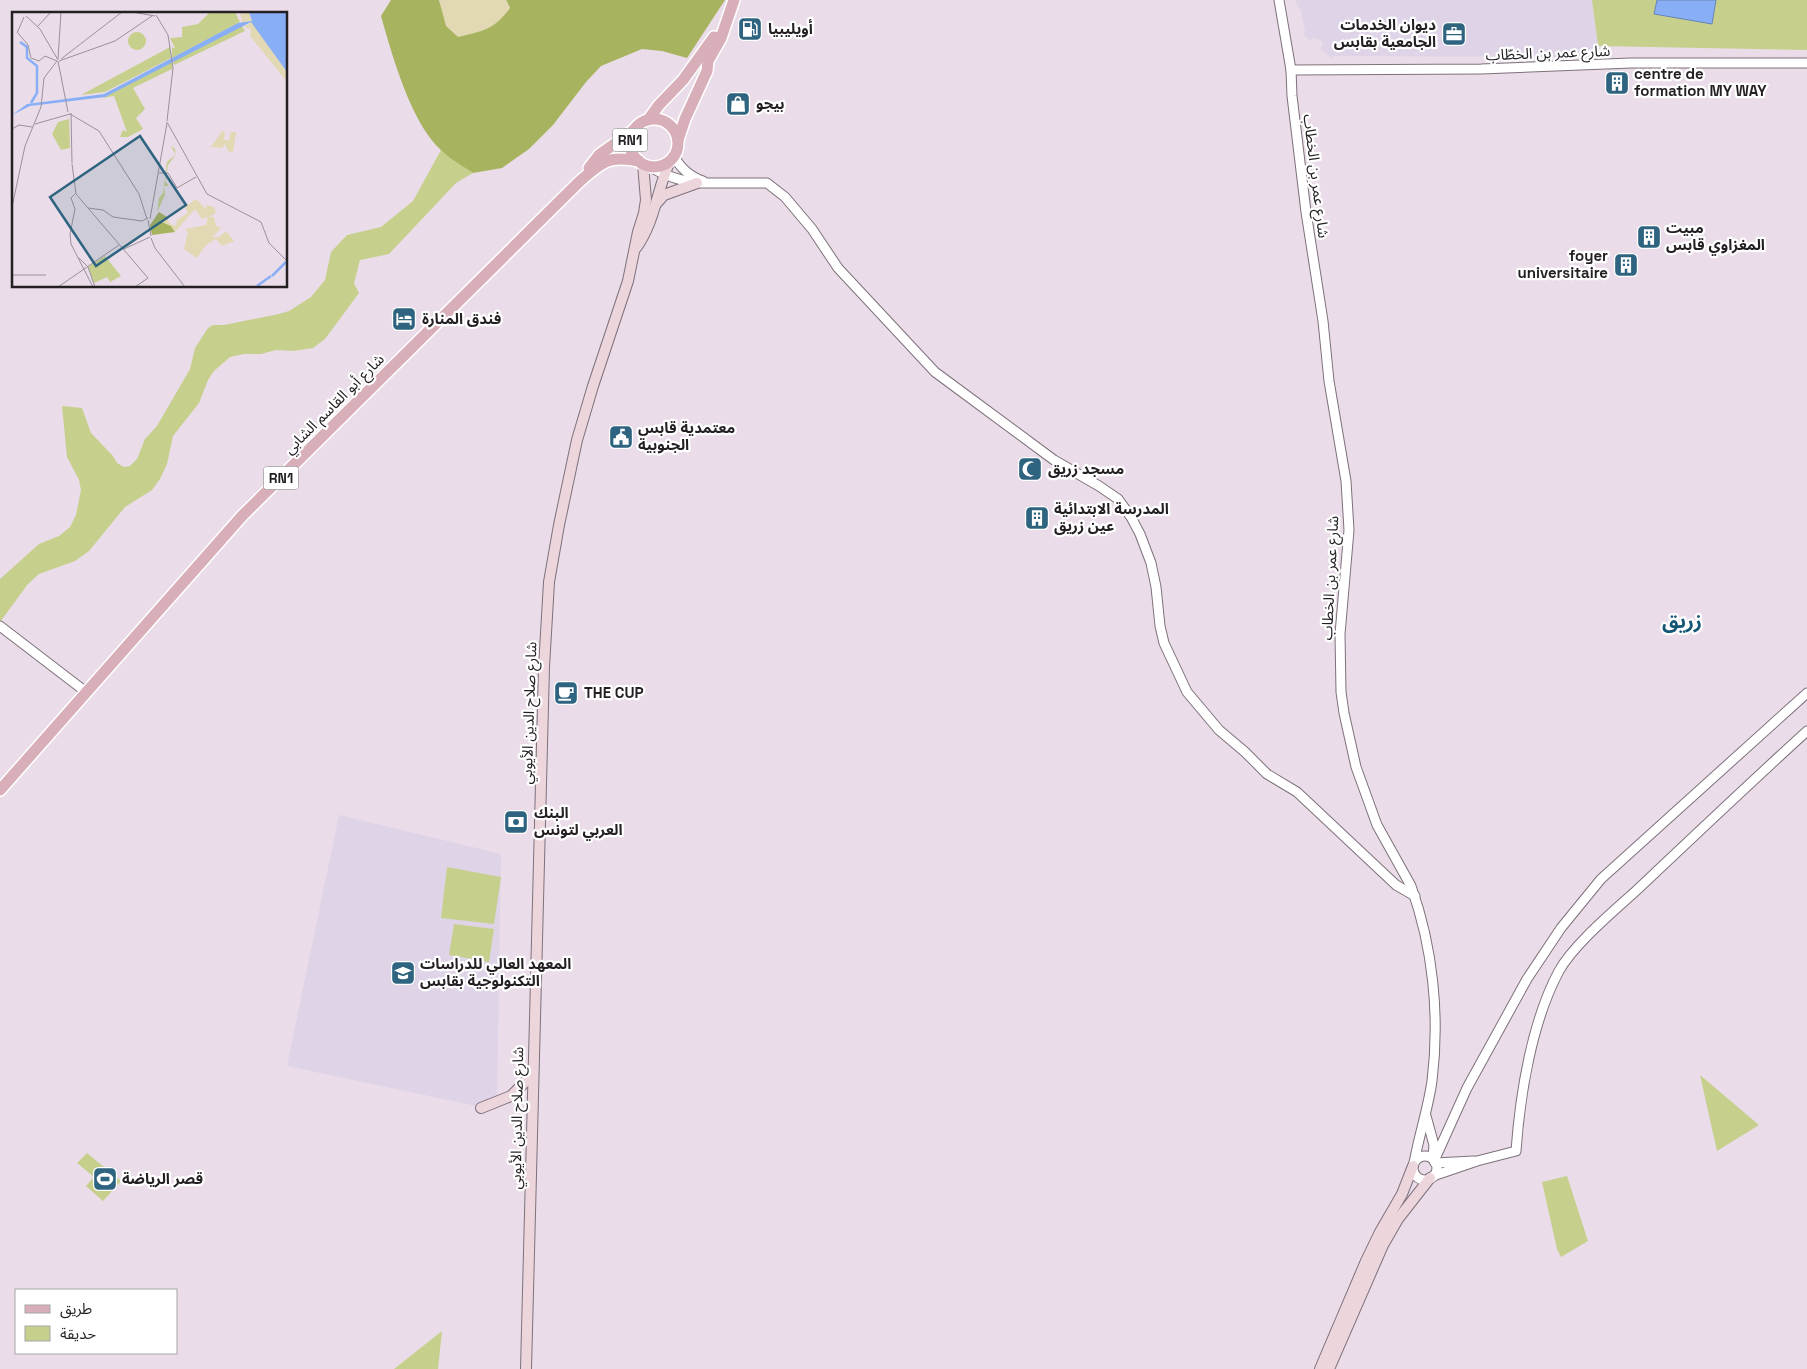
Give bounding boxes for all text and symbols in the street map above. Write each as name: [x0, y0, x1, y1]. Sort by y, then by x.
inset map: [12, 12, 288, 288]
place label: ديوان الخدمات الجامعية بقابس: [1334, 15, 1436, 51]
fuel station icon: أويليبيا: [737, 16, 763, 42]
place label: أويليبيا: [768, 19, 813, 38]
office icon: ديوان الخدمات الجامعية بقابس: [1441, 21, 1467, 47]
street label: شارع عمر بن الخطّاب: [1485, 41, 1611, 67]
place label: centre de formation MY WAY: [1634, 64, 1767, 100]
building icon: centre de formation MY WAY: [1604, 70, 1630, 96]
shop icon: بيجو: [725, 91, 751, 117]
place label: بيجو: [756, 94, 785, 113]
street label: شارع عمر بن الخطاب: [1296, 113, 1334, 240]
road number: RN1: [612, 128, 648, 152]
place label: مبيت المغزاوي قابس: [1666, 218, 1765, 256]
building icon: مبيت المغزاوي قابس: [1636, 224, 1662, 250]
place label: foyer universitaire: [1517, 246, 1608, 282]
building icon: foyer universitaire: [1613, 252, 1639, 278]
hotel icon: فندق المنارة: [391, 306, 417, 332]
place label: فندق المنارة: [422, 309, 501, 328]
street label: شارع أبو القاسم الشابي: [279, 349, 390, 460]
place label: معتمدية قابس الجنوبية: [638, 418, 735, 454]
public building icon: معتمدية قابس الجنوبية: [608, 424, 634, 450]
mosque icon: مسجد زريق: [1017, 456, 1043, 482]
place label: مسجد زريق: [1048, 459, 1124, 478]
road number: RN1: [264, 466, 298, 489]
place label: المدرسة الابتدائية عين زريق: [1054, 499, 1169, 535]
building icon: المدرسة الابتدائية عين زريق: [1024, 505, 1050, 531]
street label: شارع عمر بن الخطاب: [1317, 515, 1345, 641]
district label: زريق: [1662, 608, 1702, 634]
street label: شارع صلاح الدين الأيوبي: [517, 641, 543, 785]
cafe icon: THE CUP: [553, 680, 579, 706]
place label: THE CUP: [584, 683, 644, 702]
place label: البنك العربي لتونس: [534, 803, 623, 841]
bank icon: البنك العربي لتونس: [503, 809, 529, 835]
place label: المعهد العالي للدراسات التكنولوجية بقابس: [420, 954, 571, 990]
school or university icon: المعهد العالي للدراسات التكنولوجية بقابس: [390, 960, 416, 986]
street label: شارع صلاح الدين الأيوبي: [506, 1046, 530, 1190]
sports icon: قصر الرياضة: [92, 1166, 118, 1192]
place label: قصر الرياضة: [122, 1169, 203, 1188]
legend: [15, 1289, 178, 1354]
text: طريق: [60, 1299, 92, 1319]
text: حديقة: [60, 1324, 96, 1343]

